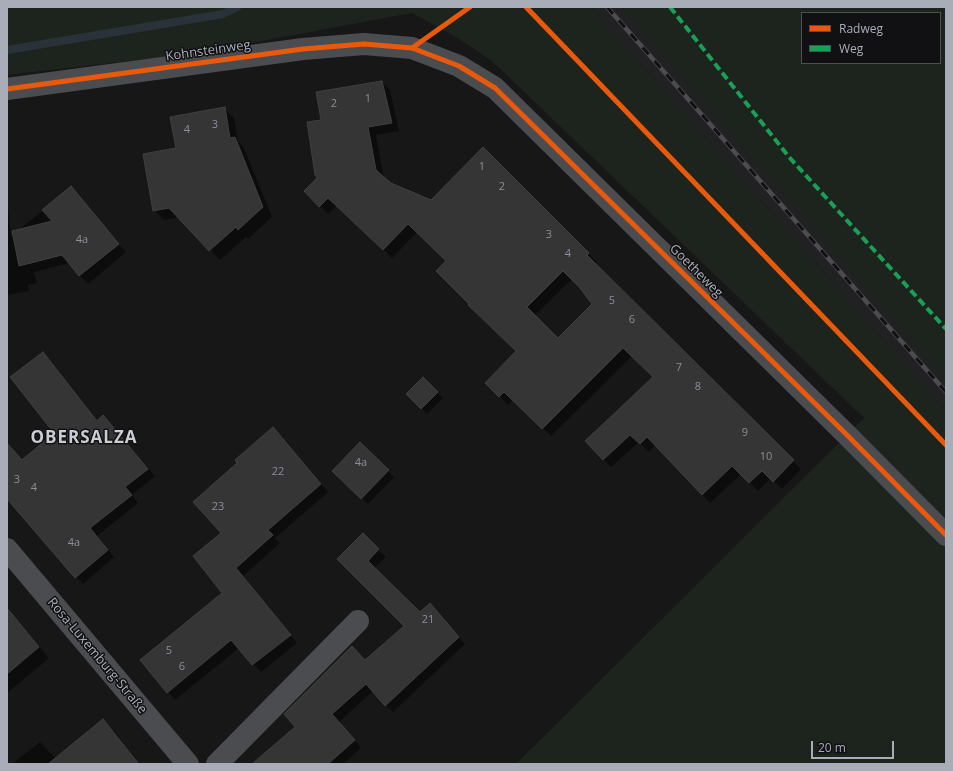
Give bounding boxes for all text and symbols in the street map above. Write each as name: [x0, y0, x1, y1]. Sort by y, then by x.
legend: [801, 12, 941, 64]
text: Radweg: [839, 20, 883, 37]
street label: Kohnsteinweg: [165, 37, 251, 65]
text: Weg: [839, 40, 863, 57]
house number: 1: [365, 92, 371, 106]
house number: 2: [331, 97, 337, 111]
house number: 3: [212, 118, 218, 132]
house number: 4: [184, 123, 190, 137]
house number: 1: [479, 160, 485, 174]
house number: 2: [499, 180, 505, 194]
house number: 3: [546, 228, 552, 242]
house number: 4a: [76, 233, 88, 247]
street label: Goetheweg: [666, 241, 726, 301]
house number: 4: [565, 247, 571, 261]
house number: 5: [609, 294, 615, 308]
house number: 6: [629, 313, 635, 327]
house number: 7: [676, 361, 682, 375]
house number: 8: [695, 380, 701, 394]
house number: 9: [742, 426, 748, 440]
district label: OBERSALZA: [31, 428, 137, 448]
house number: 10: [760, 450, 772, 464]
house number: 4a: [355, 456, 367, 470]
house number: 22: [272, 465, 284, 479]
house number: 3: [14, 473, 20, 487]
house number: 4: [31, 481, 37, 495]
house number: 23: [212, 500, 224, 514]
house number: 4a: [68, 536, 80, 550]
street label: Rosa-Luxemburg-Straße: [44, 595, 150, 717]
house number: 21: [422, 613, 434, 627]
house number: 5: [166, 644, 172, 658]
house number: 6: [179, 660, 185, 674]
scale bar: [813, 733, 896, 759]
text: 20 m: [818, 739, 846, 756]

